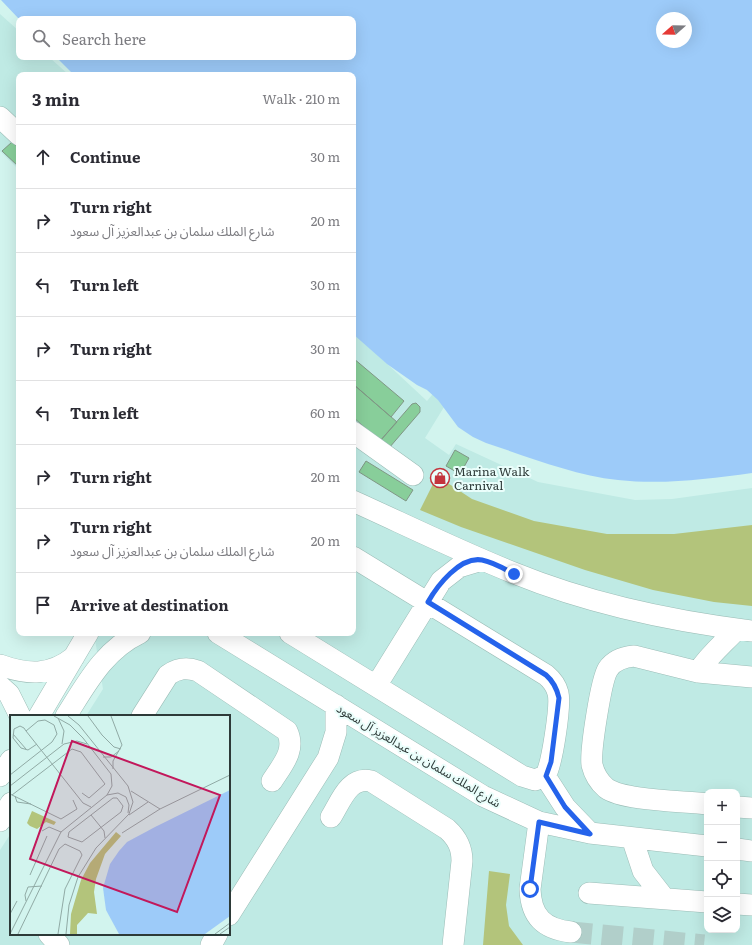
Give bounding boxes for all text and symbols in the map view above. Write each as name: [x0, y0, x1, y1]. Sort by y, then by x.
north arrow: [656, 12, 692, 48]
search box: [16, 16, 356, 60]
icon: search: [30, 27, 52, 49]
text: Search here: [62, 27, 146, 50]
text: 3 min: [32, 86, 80, 111]
text: Walk · 210 m: [263, 89, 340, 108]
text: Continue: [70, 145, 140, 168]
icon: ahead: [32, 146, 54, 168]
text: 30 m: [310, 147, 340, 166]
text: Turn right: [70, 195, 152, 218]
icon: right: [32, 210, 54, 232]
text: 20 m: [311, 211, 340, 230]
text: شارع الملك سلمان بن عبدالعزيز آل سعود: [70, 221, 274, 240]
text: Turn left: [70, 273, 139, 296]
icon: left: [32, 274, 54, 296]
text: 30 m: [310, 275, 340, 294]
text: Turn right: [70, 337, 152, 360]
icon: right: [32, 338, 54, 360]
text: 30 m: [310, 339, 340, 358]
text: Turn left: [70, 401, 139, 424]
icon: left: [32, 402, 54, 424]
text: 60 m: [310, 403, 340, 422]
place label: Marina Walk Carnival: [454, 462, 530, 494]
text: Turn right: [70, 465, 152, 488]
icon: right: [32, 466, 54, 488]
text: 20 m: [311, 467, 340, 486]
shop icon: Marina Walk Carnival: [429, 467, 451, 489]
text: Turn right: [70, 515, 152, 538]
icon: right: [32, 530, 54, 552]
text: 20 m: [311, 531, 340, 550]
text: شارع الملك سلمان بن عبدالعزيز آل سعود: [70, 541, 274, 560]
route end: [505, 565, 523, 583]
text: Arrive at destination: [70, 593, 229, 616]
icon: arrive: [32, 594, 54, 616]
street label: شارع الملك سلمان بن عبدالعزيز آل سعود: [333, 699, 505, 812]
inset map: [10, 715, 230, 935]
map controls: [704, 789, 740, 933]
button: +: [704, 789, 740, 825]
button: −: [704, 825, 740, 861]
button: locate: [704, 861, 740, 897]
route start: [521, 880, 539, 898]
button: layers: [704, 897, 740, 933]

